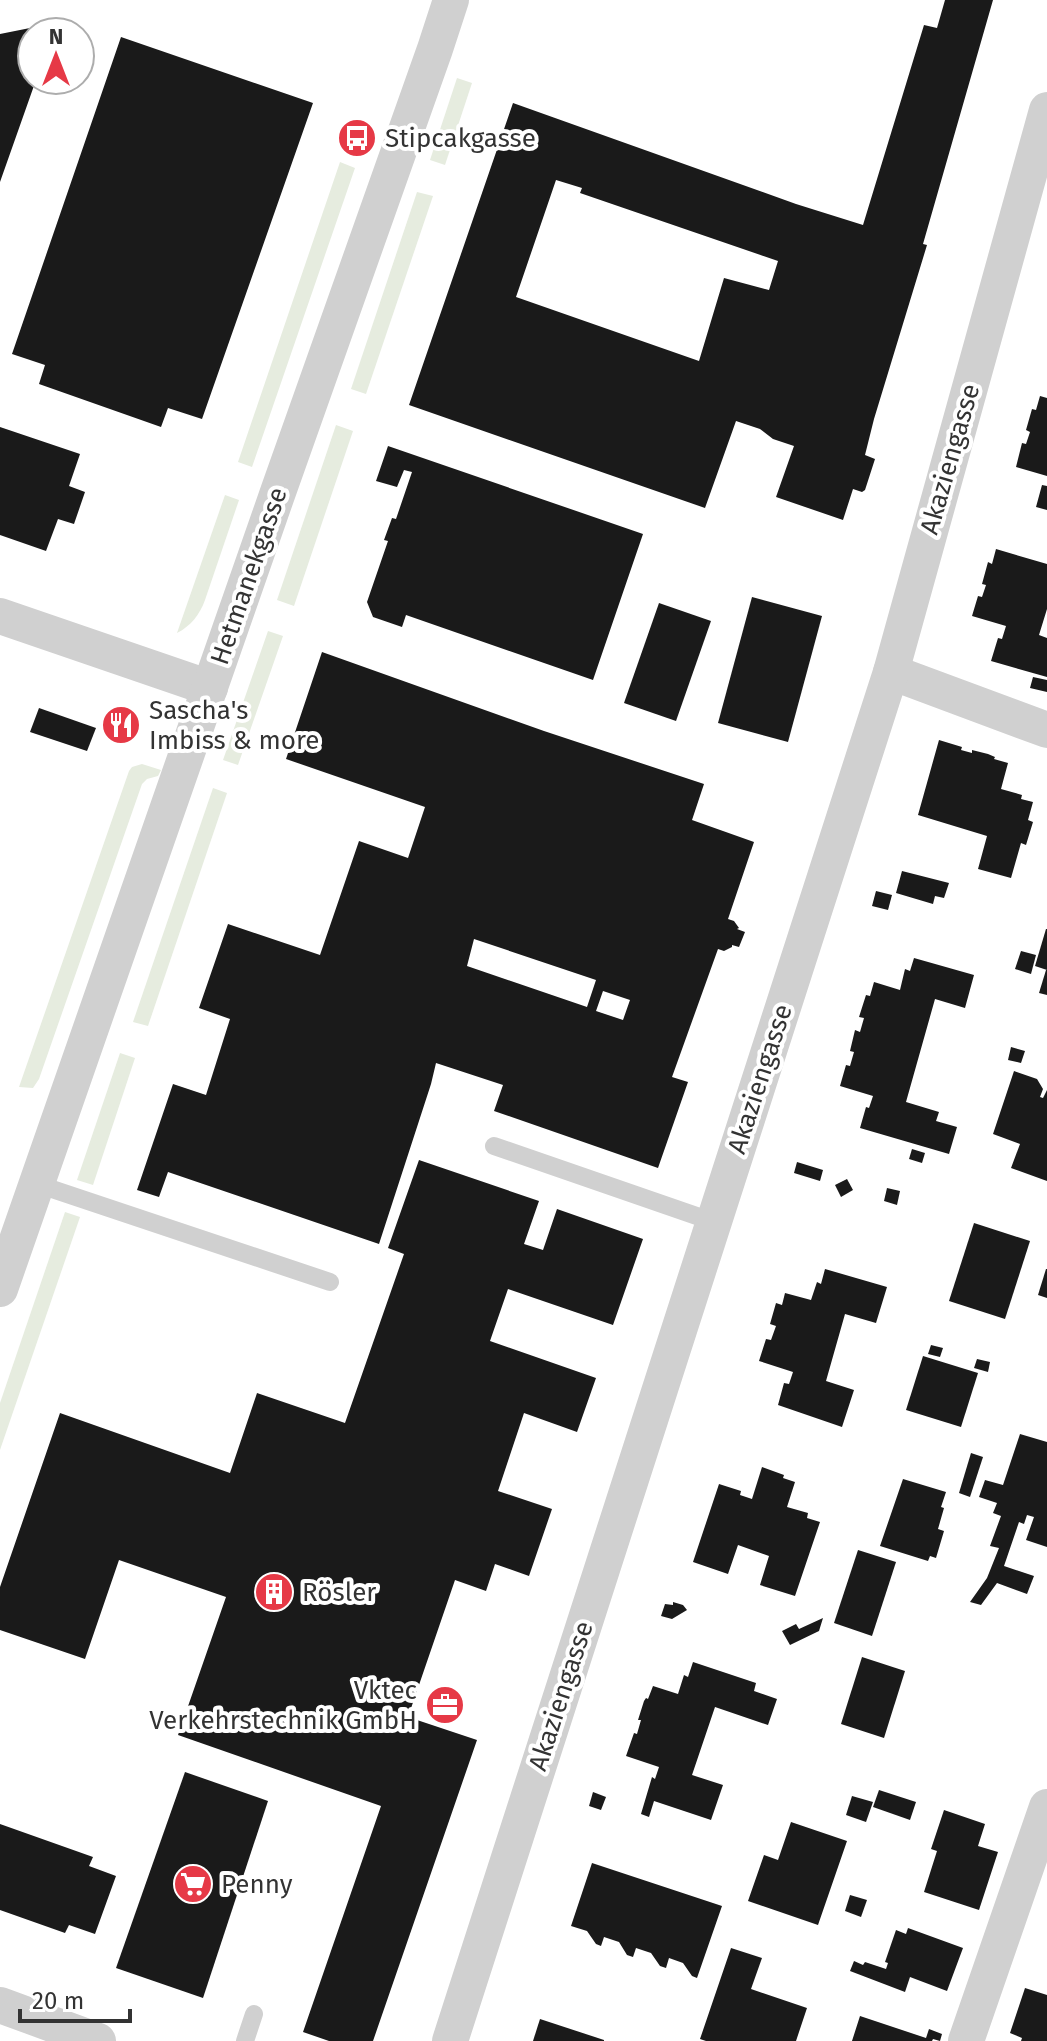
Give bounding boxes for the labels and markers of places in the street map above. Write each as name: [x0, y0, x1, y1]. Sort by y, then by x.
bus stop icon: Stipcakgasse: [336, 117, 378, 159]
place label: Stipcakgasse: [385, 123, 536, 154]
place label: Sascha's Imbiss & more: [149, 695, 319, 756]
restaurant icon: Sascha's Imbiss & more: [100, 704, 142, 746]
building icon: Rösler: [253, 1571, 295, 1613]
place label: Rösler: [302, 1577, 376, 1608]
place label: Vktec Verkehrstechnik GmbH: [149, 1675, 417, 1736]
office icon: Vktec Verkehrstechnik GmbH: [424, 1684, 466, 1726]
supermarket icon: Penny: [172, 1863, 214, 1905]
place label: Penny: [221, 1869, 293, 1900]

